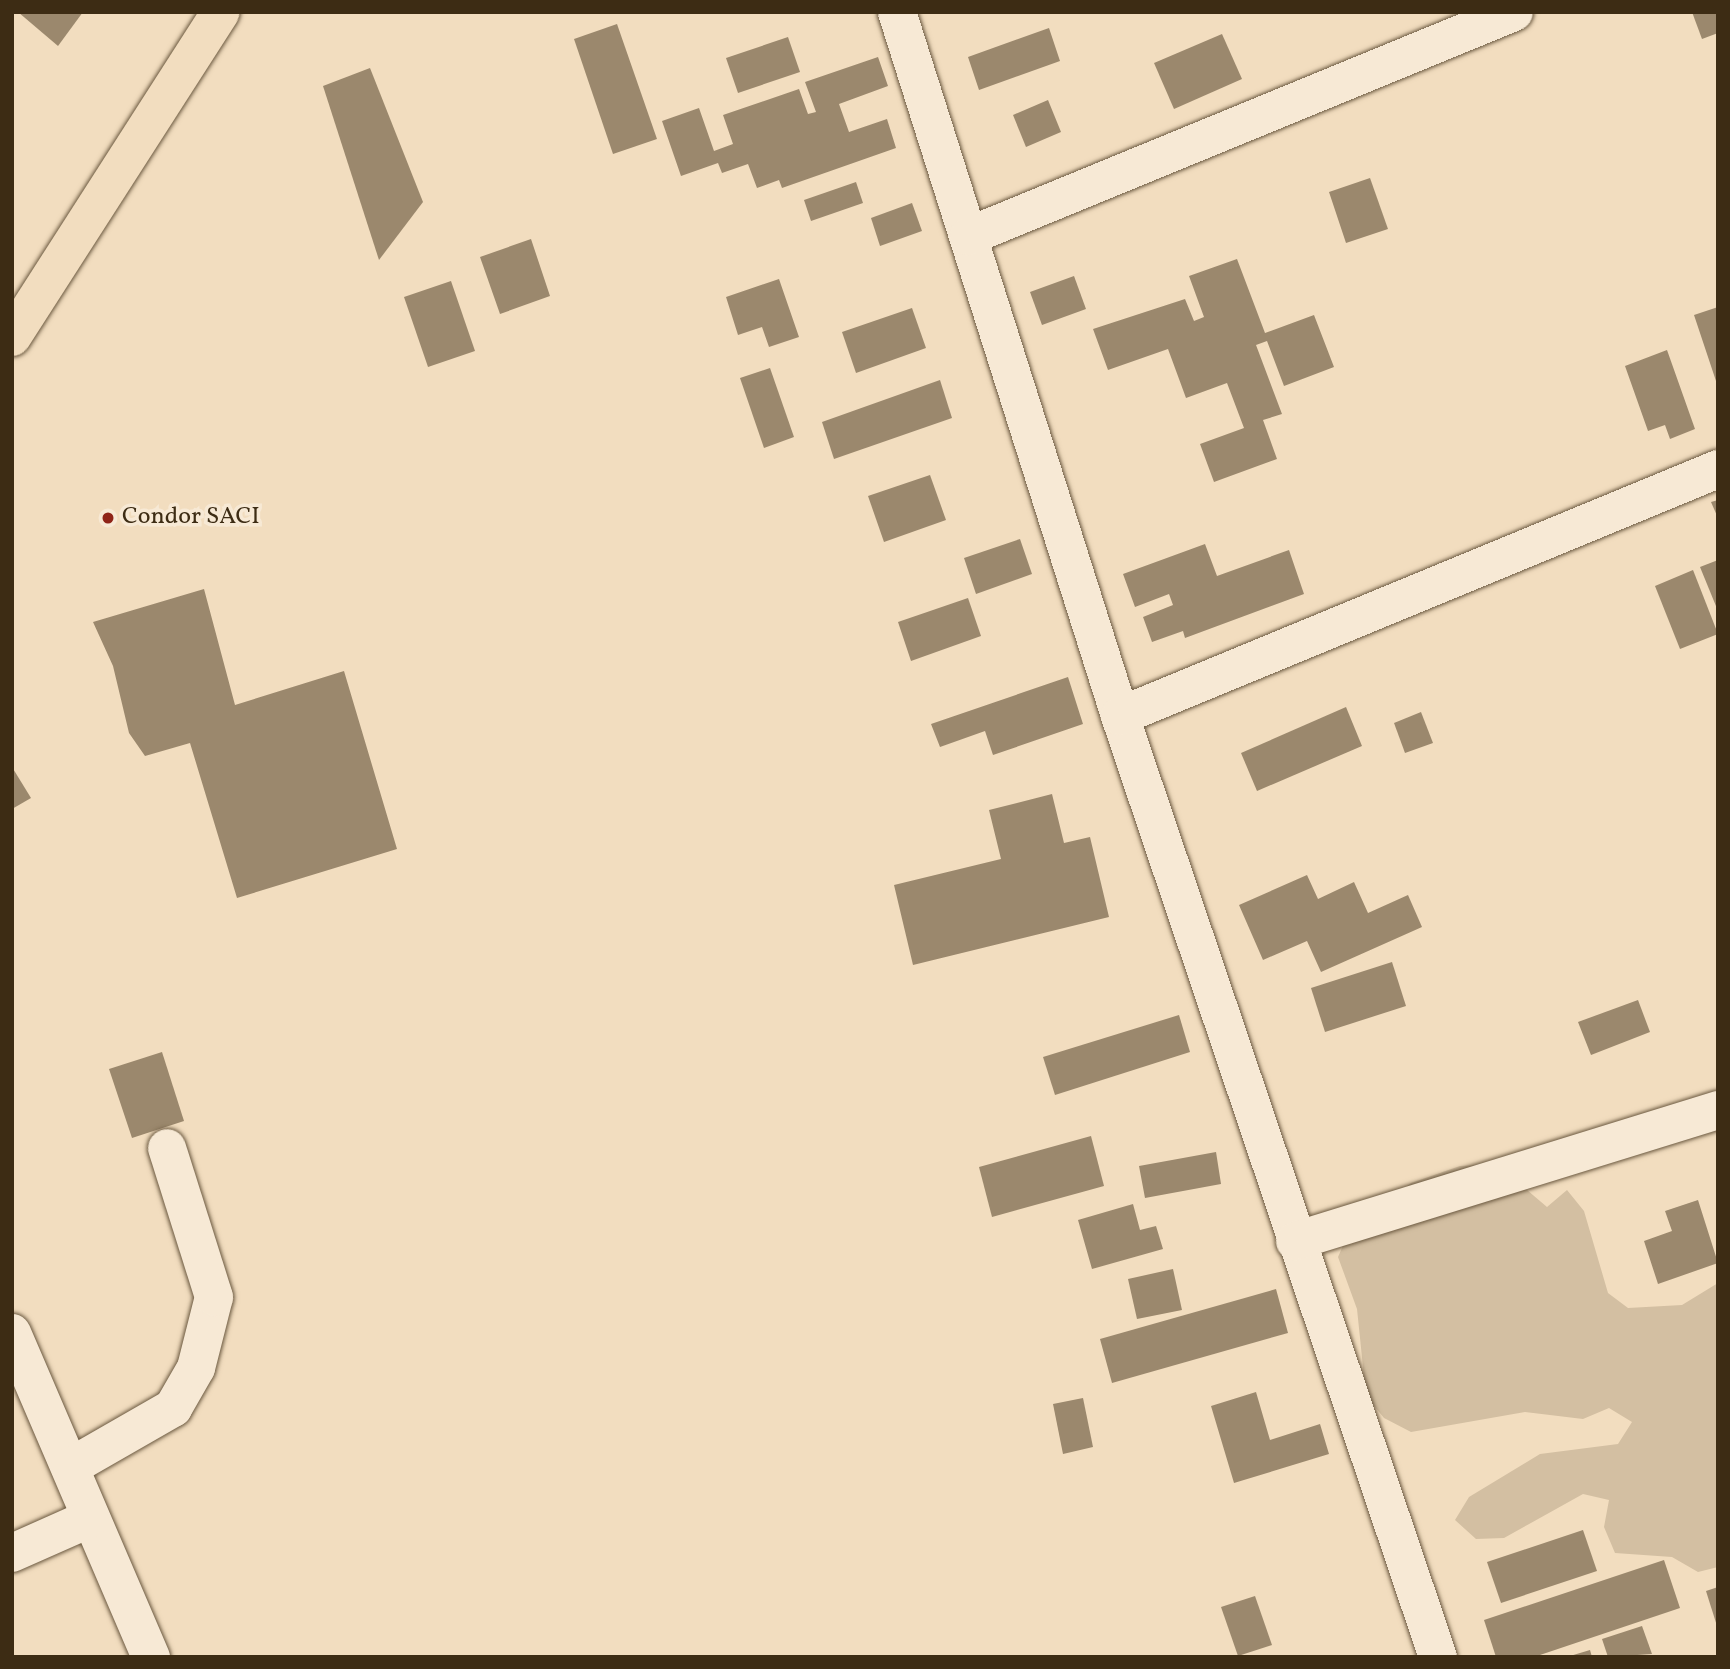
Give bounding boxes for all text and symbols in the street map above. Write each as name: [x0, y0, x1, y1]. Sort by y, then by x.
place label: Condor SACI: [122, 504, 260, 532]
marker: Condor SACI: [100, 510, 116, 526]

